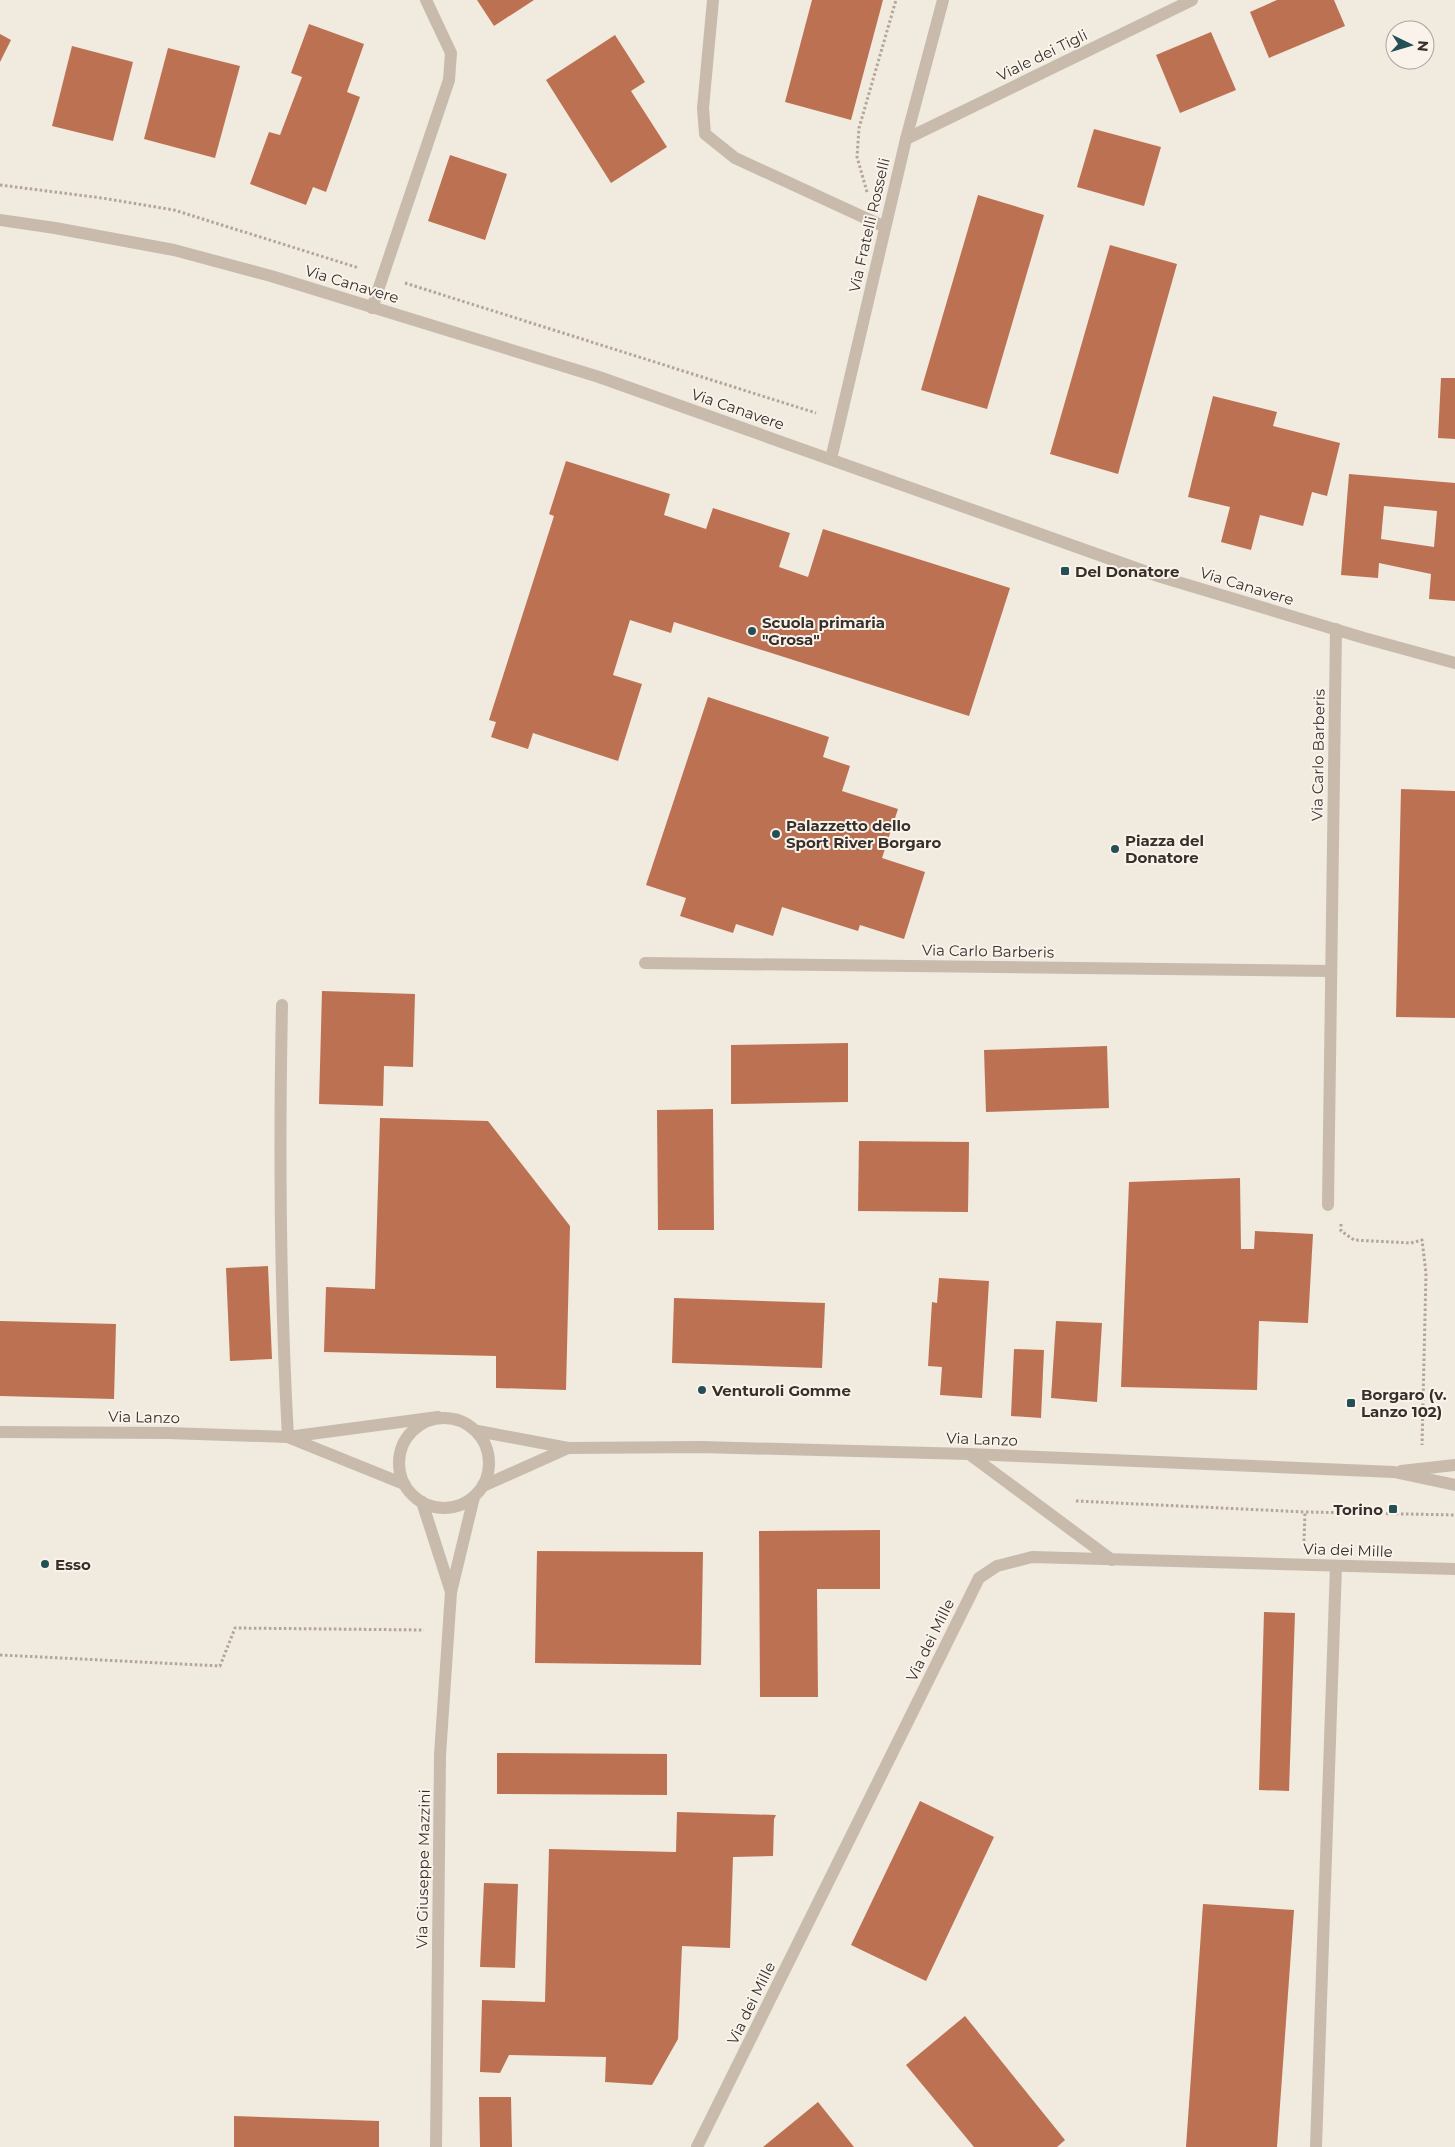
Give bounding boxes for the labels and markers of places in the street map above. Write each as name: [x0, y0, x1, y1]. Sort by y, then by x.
place label: Del Donatore: [1075, 562, 1179, 581]
marker: Del Donatore: [1059, 565, 1071, 577]
place label: Scuola primaria "Grosa": [762, 613, 885, 649]
marker: Scuola primaria "Grosa": [746, 625, 758, 637]
place label: Palazzetto dello Sport River Borgaro: [786, 816, 941, 852]
marker: Palazzetto dello Sport River Borgaro: [770, 828, 782, 840]
place label: Piazza del Donatore: [1125, 831, 1204, 867]
marker: Piazza del Donatore: [1109, 843, 1121, 855]
place label: Venturoli Gomme: [711, 1381, 851, 1400]
marker: Venturoli Gomme: [696, 1384, 708, 1396]
place label: Borgaro (v. Lanzo 102): [1361, 1385, 1447, 1421]
marker: Borgaro (v. Lanzo 102): [1345, 1397, 1357, 1409]
place label: Torino: [1334, 1500, 1383, 1519]
marker: Torino: [1387, 1503, 1399, 1515]
place label: Esso: [55, 1555, 91, 1574]
marker: Esso: [39, 1558, 51, 1570]

